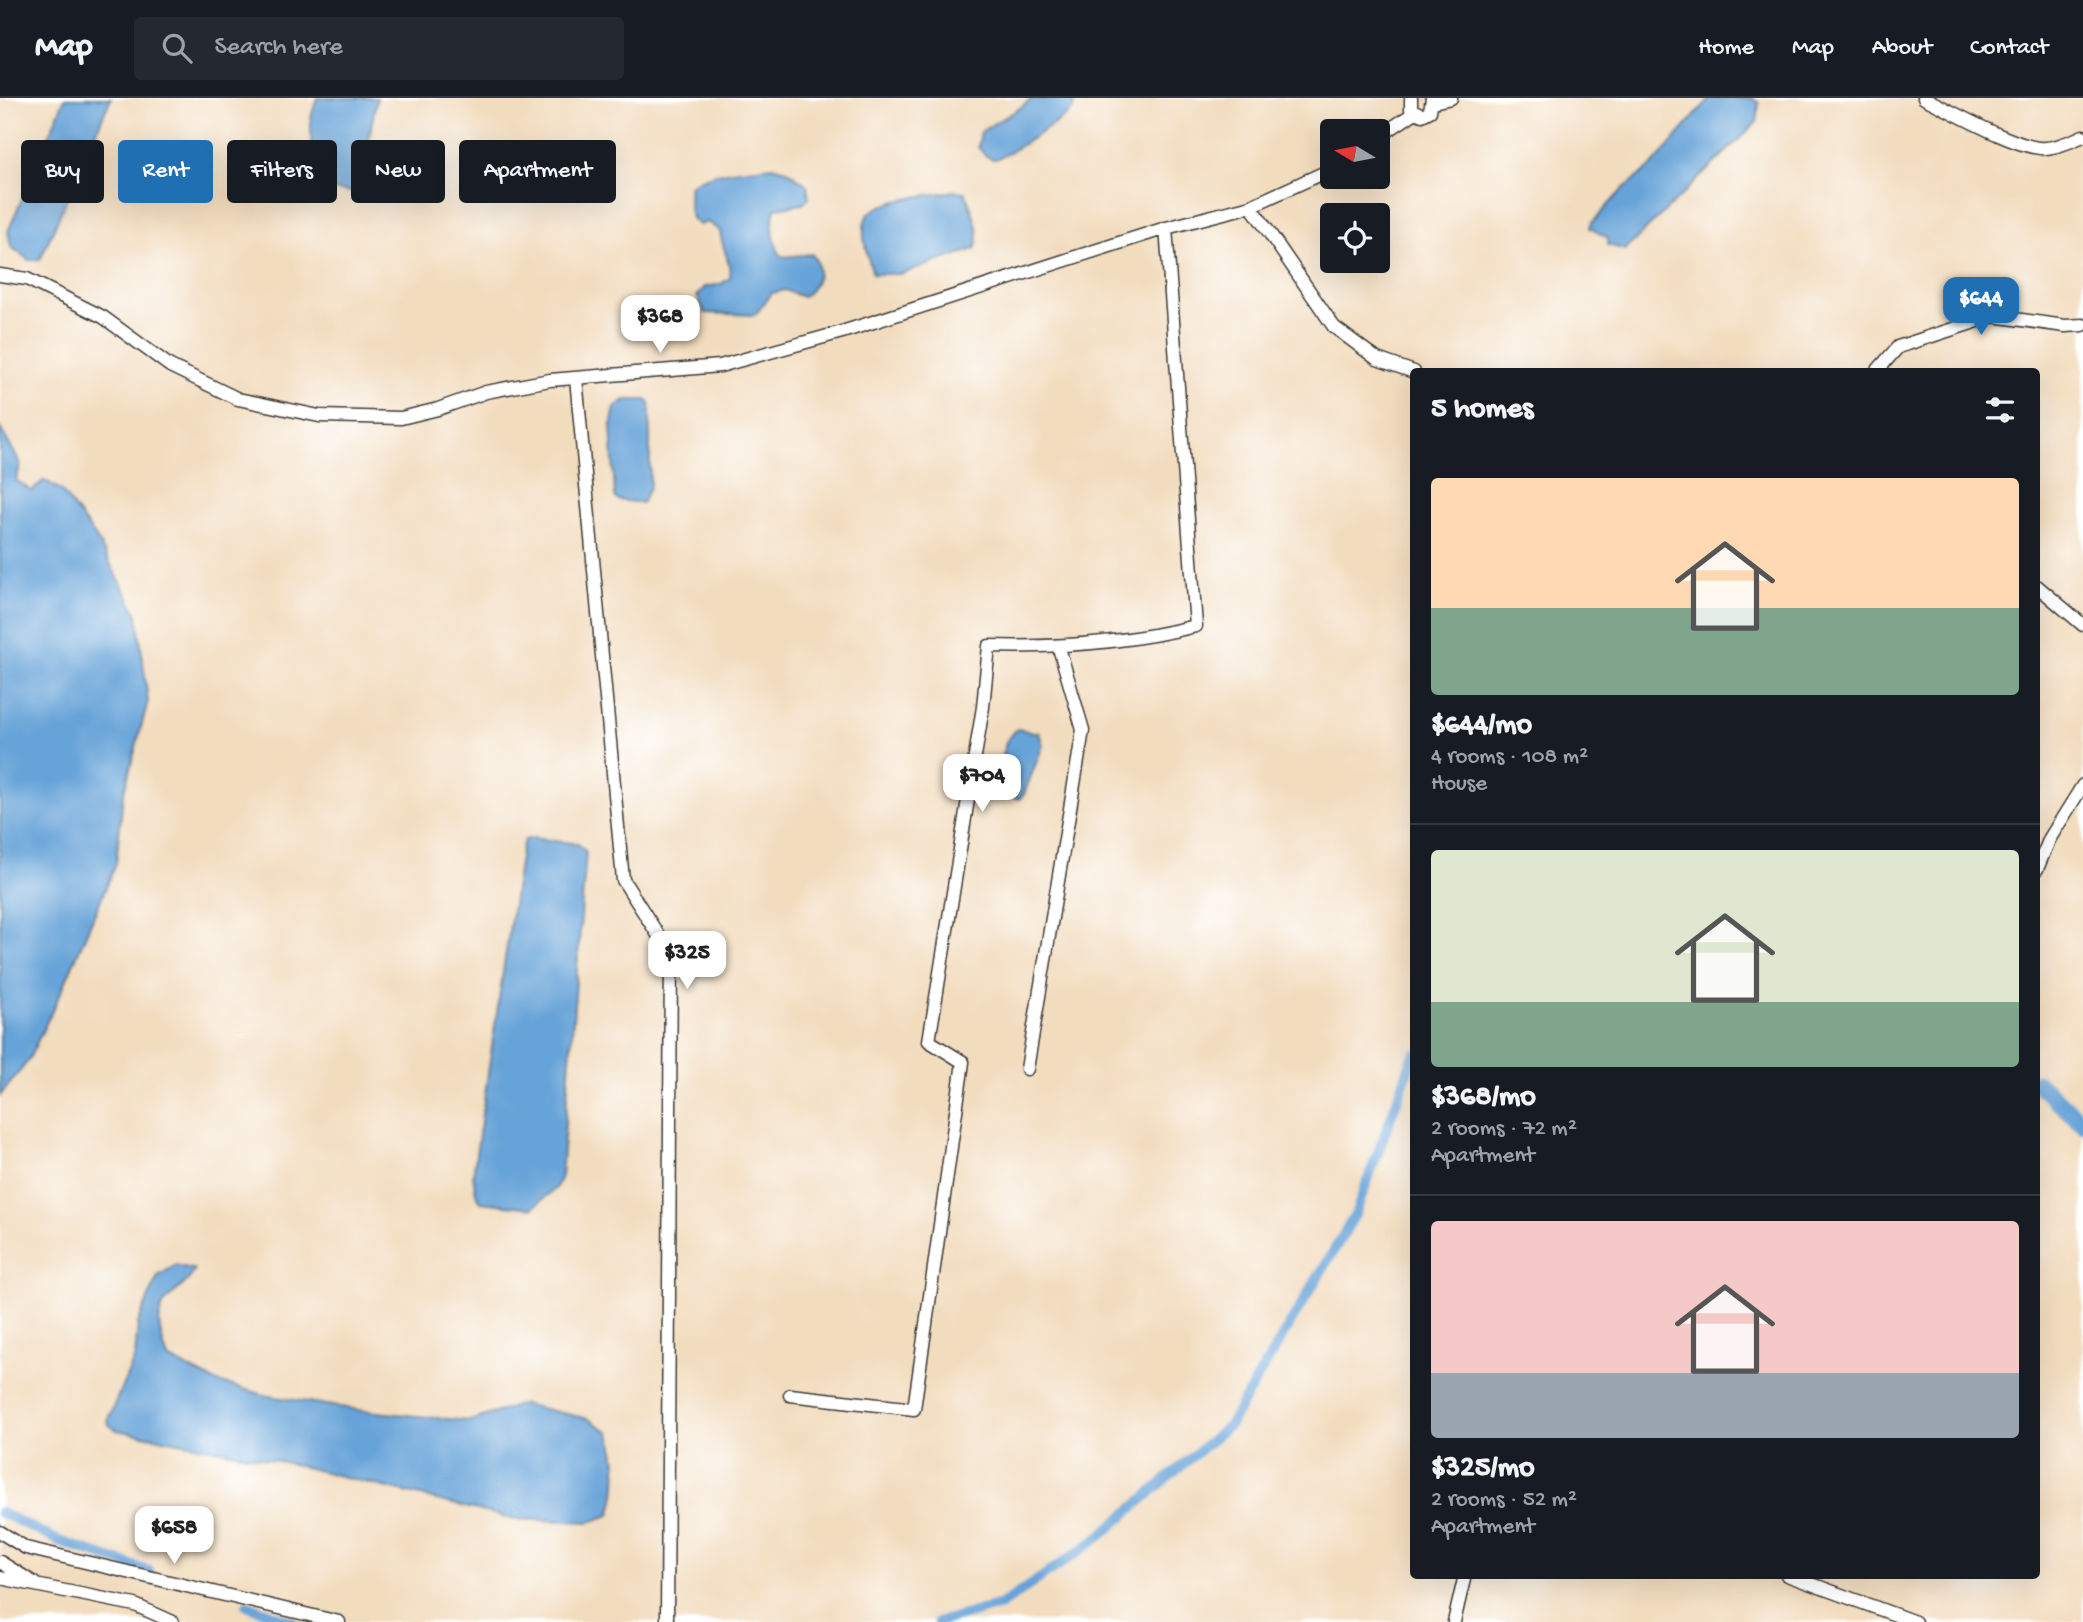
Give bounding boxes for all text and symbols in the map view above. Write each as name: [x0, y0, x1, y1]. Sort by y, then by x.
search box: [134, 17, 624, 80]
text: Map: [35, 29, 92, 67]
icon: search: [158, 29, 196, 67]
text: Search here: [214, 33, 343, 64]
text: Home: [1698, 34, 1754, 63]
text: Map: [1792, 34, 1834, 63]
text: About: [1872, 34, 1932, 63]
text: Contact: [1970, 34, 2048, 63]
north arrow: [1320, 119, 1390, 189]
map controls: [1320, 119, 1390, 273]
chip: Buy: [21, 140, 104, 203]
chip: Rent: [118, 140, 213, 203]
chip: Filters: [227, 140, 337, 203]
chip: New: [351, 140, 445, 203]
chip: Apartment: [459, 140, 616, 203]
button: locate: [1320, 203, 1390, 273]
pin: $644: [1940, 278, 2022, 337]
text: $644: [1959, 286, 2003, 313]
pin: $368: [619, 296, 701, 355]
text: $368: [637, 304, 683, 331]
icon: filters: [1981, 391, 2019, 429]
text: 5 homes: [1431, 393, 1533, 428]
icon: home: [1662, 523, 1788, 649]
text: $644/mo: [1431, 709, 1532, 744]
text: 4 rooms · 108 m²: [1431, 744, 1588, 771]
pin: $704: [941, 754, 1023, 814]
text: $704: [959, 763, 1005, 790]
text: House: [1431, 771, 1487, 798]
icon: home: [1662, 895, 1788, 1021]
pin: $325: [646, 932, 728, 991]
text: $325: [664, 940, 710, 967]
text: $368/mo: [1431, 1081, 1536, 1116]
text: 2 rooms · 72 m²: [1431, 1116, 1577, 1143]
text: Apartment: [1431, 1143, 1535, 1170]
icon: home: [1662, 1266, 1788, 1392]
text: $325/mo: [1431, 1452, 1535, 1487]
text: 2 rooms · 52 m²: [1431, 1487, 1577, 1514]
pin: $658: [133, 1506, 215, 1566]
text: Apartment: [1431, 1514, 1535, 1541]
text: $658: [151, 1515, 197, 1542]

